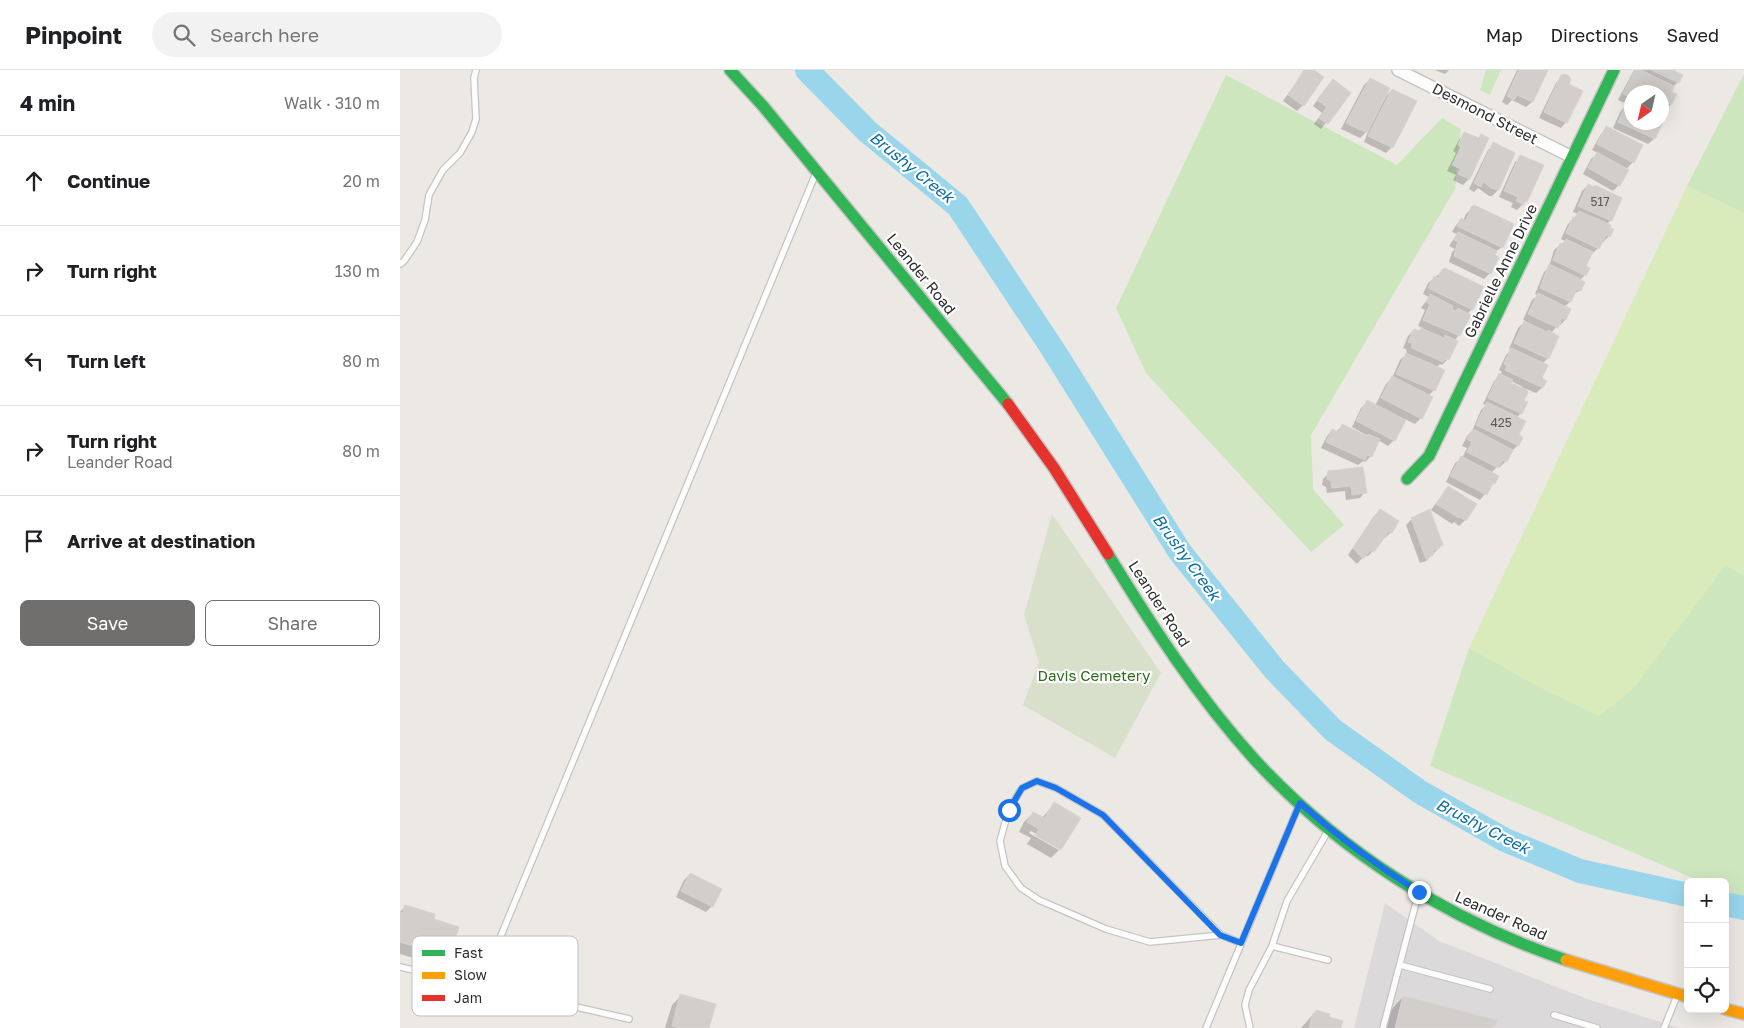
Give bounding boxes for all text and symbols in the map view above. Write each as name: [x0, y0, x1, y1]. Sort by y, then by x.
search box: [152, 12, 502, 57]
text: Pinpoint: [25, 20, 122, 49]
icon: search: [170, 21, 198, 49]
text: Search here: [210, 23, 319, 46]
text: Map: [1486, 24, 1522, 46]
text: Directions: [1550, 24, 1638, 46]
text: Saved: [1666, 24, 1719, 46]
street label: Desmond Street: [1430, 79, 1541, 147]
north arrow: [1624, 85, 1669, 130]
text: 4 min: [20, 90, 75, 116]
text: Walk · 310 m: [284, 93, 380, 113]
water label: Brushy Creek: [866, 127, 960, 208]
icon: ahead: [20, 167, 48, 195]
text: Continue: [67, 169, 150, 192]
text: 20 m: [343, 171, 380, 191]
house number: 517: [1590, 194, 1610, 209]
street label: Gabrielle Anne Drive: [1460, 200, 1541, 341]
street label: Leander Road: [884, 229, 960, 318]
icon: right: [20, 257, 48, 285]
text: Turn right: [67, 259, 157, 282]
text: 130 m: [335, 261, 380, 281]
icon: left: [20, 347, 48, 375]
text: Turn left: [67, 349, 146, 372]
text: 80 m: [342, 351, 380, 371]
house number: 425: [1490, 415, 1512, 430]
text: Turn right: [67, 429, 157, 452]
icon: right: [20, 437, 48, 465]
text: 80 m: [342, 441, 380, 461]
text: Leander Road: [67, 452, 173, 472]
water label: Brushy Creek: [1149, 510, 1226, 606]
icon: arrive: [20, 527, 48, 555]
text: Arrive at destination: [67, 529, 255, 552]
street label: Leander Road: [1125, 557, 1194, 650]
button: Save: [20, 600, 195, 646]
button: Share: [205, 600, 380, 646]
park label: Davis Cemetery: [1037, 666, 1151, 684]
water label: Brushy Creek: [1433, 794, 1535, 859]
route start: [998, 799, 1021, 822]
map controls: [1684, 878, 1729, 1013]
button: +: [1684, 878, 1729, 923]
route end: [1408, 881, 1431, 904]
street label: Leander Road: [1452, 887, 1550, 943]
button: −: [1684, 923, 1729, 968]
legend: [412, 936, 578, 1016]
text: Fast: [454, 944, 483, 961]
text: Slow: [454, 966, 487, 983]
button: locate: [1684, 968, 1729, 1013]
text: Jam: [454, 989, 482, 1006]

